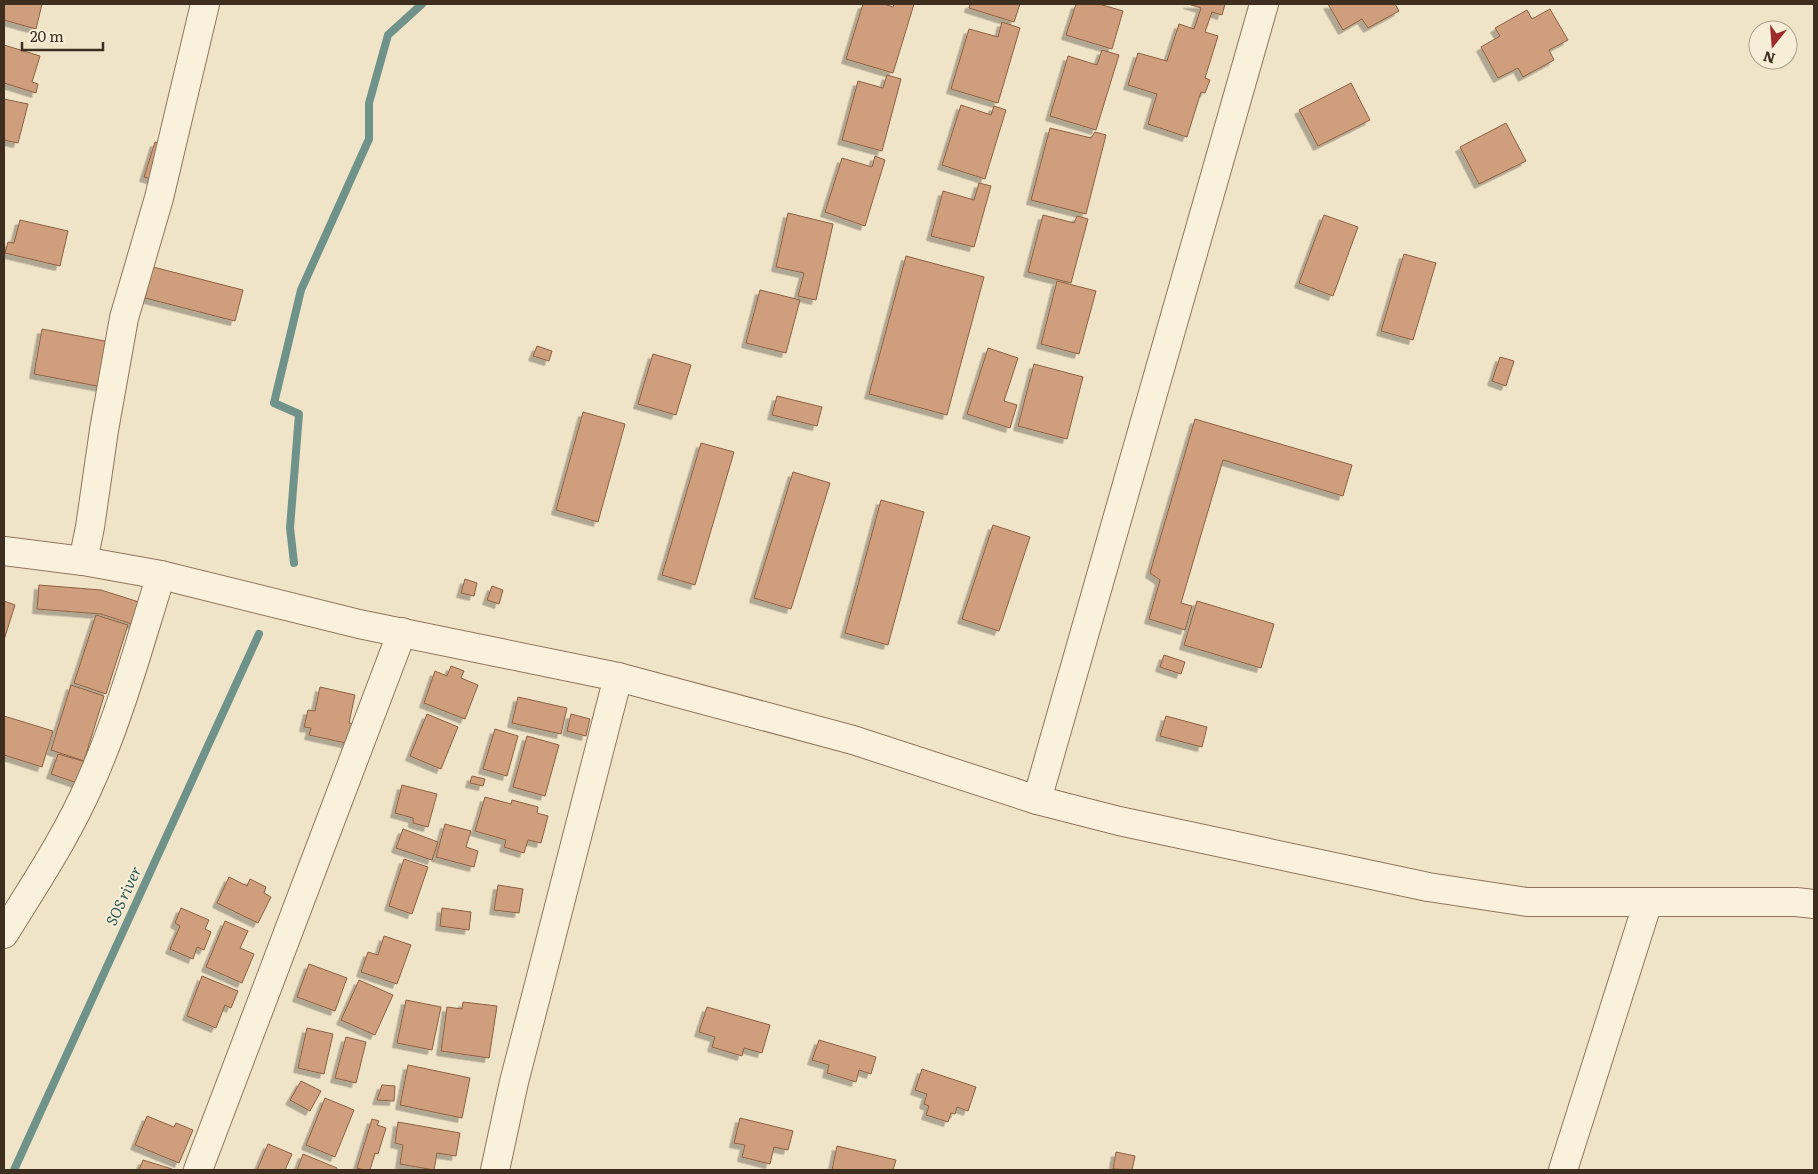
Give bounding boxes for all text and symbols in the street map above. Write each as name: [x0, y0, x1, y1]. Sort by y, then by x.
scale bar: [22, 20, 104, 52]
north arrow: [1748, 20, 1798, 70]
text: 20 m: [30, 24, 64, 47]
text: N: [1760, 47, 1777, 70]
water label: SOS river: [99, 862, 146, 929]

